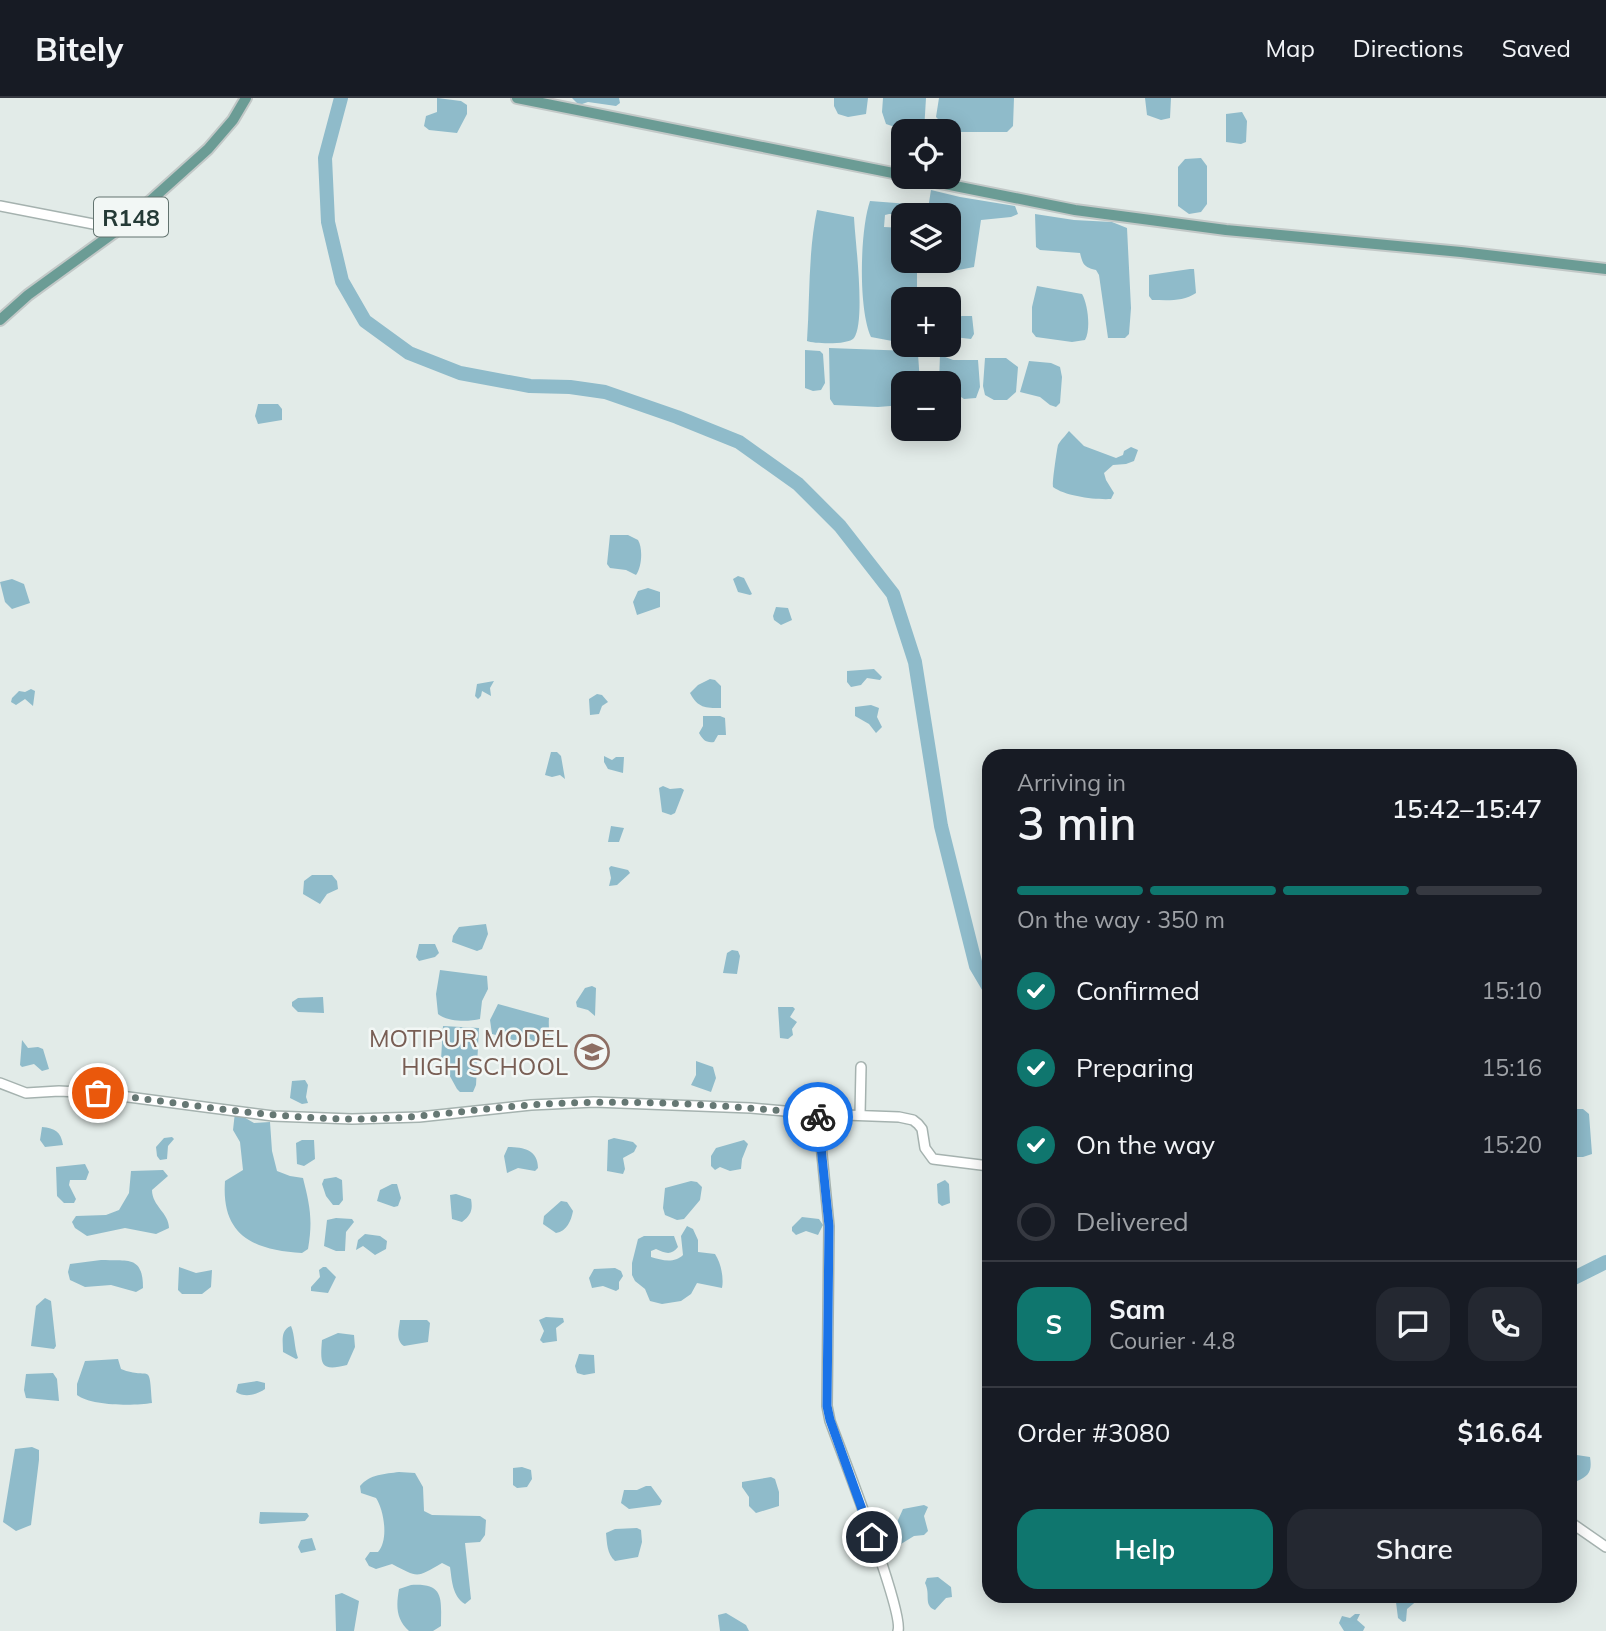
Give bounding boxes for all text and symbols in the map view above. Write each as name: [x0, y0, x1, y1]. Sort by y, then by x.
text: Bitely: [35, 28, 123, 69]
text: Map: [1265, 33, 1315, 63]
text: Directions: [1353, 33, 1464, 63]
text: Saved: [1502, 33, 1571, 63]
map controls: [891, 119, 961, 441]
button: locate: [891, 119, 961, 189]
road number: R148: [94, 198, 168, 236]
button: layers: [891, 203, 961, 273]
button: +: [891, 287, 961, 357]
button: −: [891, 371, 961, 441]
text: Arriving in: [1017, 768, 1126, 797]
text: 15:42–15:47: [1392, 792, 1542, 825]
text: 3 min: [1017, 794, 1136, 852]
text: On the way · 350 m: [1017, 905, 1225, 934]
icon: check: [1017, 972, 1055, 1010]
text: Confirmed: [1076, 974, 1200, 1007]
text: 15:10: [1482, 976, 1542, 1005]
place label: MOTIPUR MODEL HIGH SCHOOL: [369, 1023, 568, 1081]
school or university icon: MOTIPUR MODEL HIGH SCHOOL: [573, 1033, 611, 1071]
icon: check: [1017, 1049, 1055, 1087]
text: Preparing: [1076, 1051, 1194, 1084]
text: 15:16: [1482, 1053, 1542, 1082]
pin: [68, 1063, 128, 1123]
icon: bag: [79, 1074, 117, 1112]
courier: [783, 1082, 853, 1152]
icon: bike: [799, 1098, 837, 1136]
icon: check: [1017, 1126, 1055, 1164]
text: On the way: [1076, 1128, 1215, 1161]
text: 15:20: [1482, 1130, 1542, 1159]
text: Delivered: [1076, 1205, 1189, 1238]
button: chat: [1376, 1287, 1450, 1361]
button: phone: [1468, 1287, 1542, 1361]
text: Sam: [1109, 1293, 1165, 1326]
text: S: [1046, 1308, 1062, 1341]
text: Courier · 4.8: [1109, 1326, 1235, 1355]
text: Order #3080: [1017, 1416, 1170, 1449]
text: $16.64: [1458, 1416, 1542, 1449]
pin: [842, 1507, 902, 1567]
button: Help: [1017, 1509, 1273, 1589]
button: Share: [1287, 1509, 1542, 1589]
icon: home: [853, 1518, 891, 1556]

